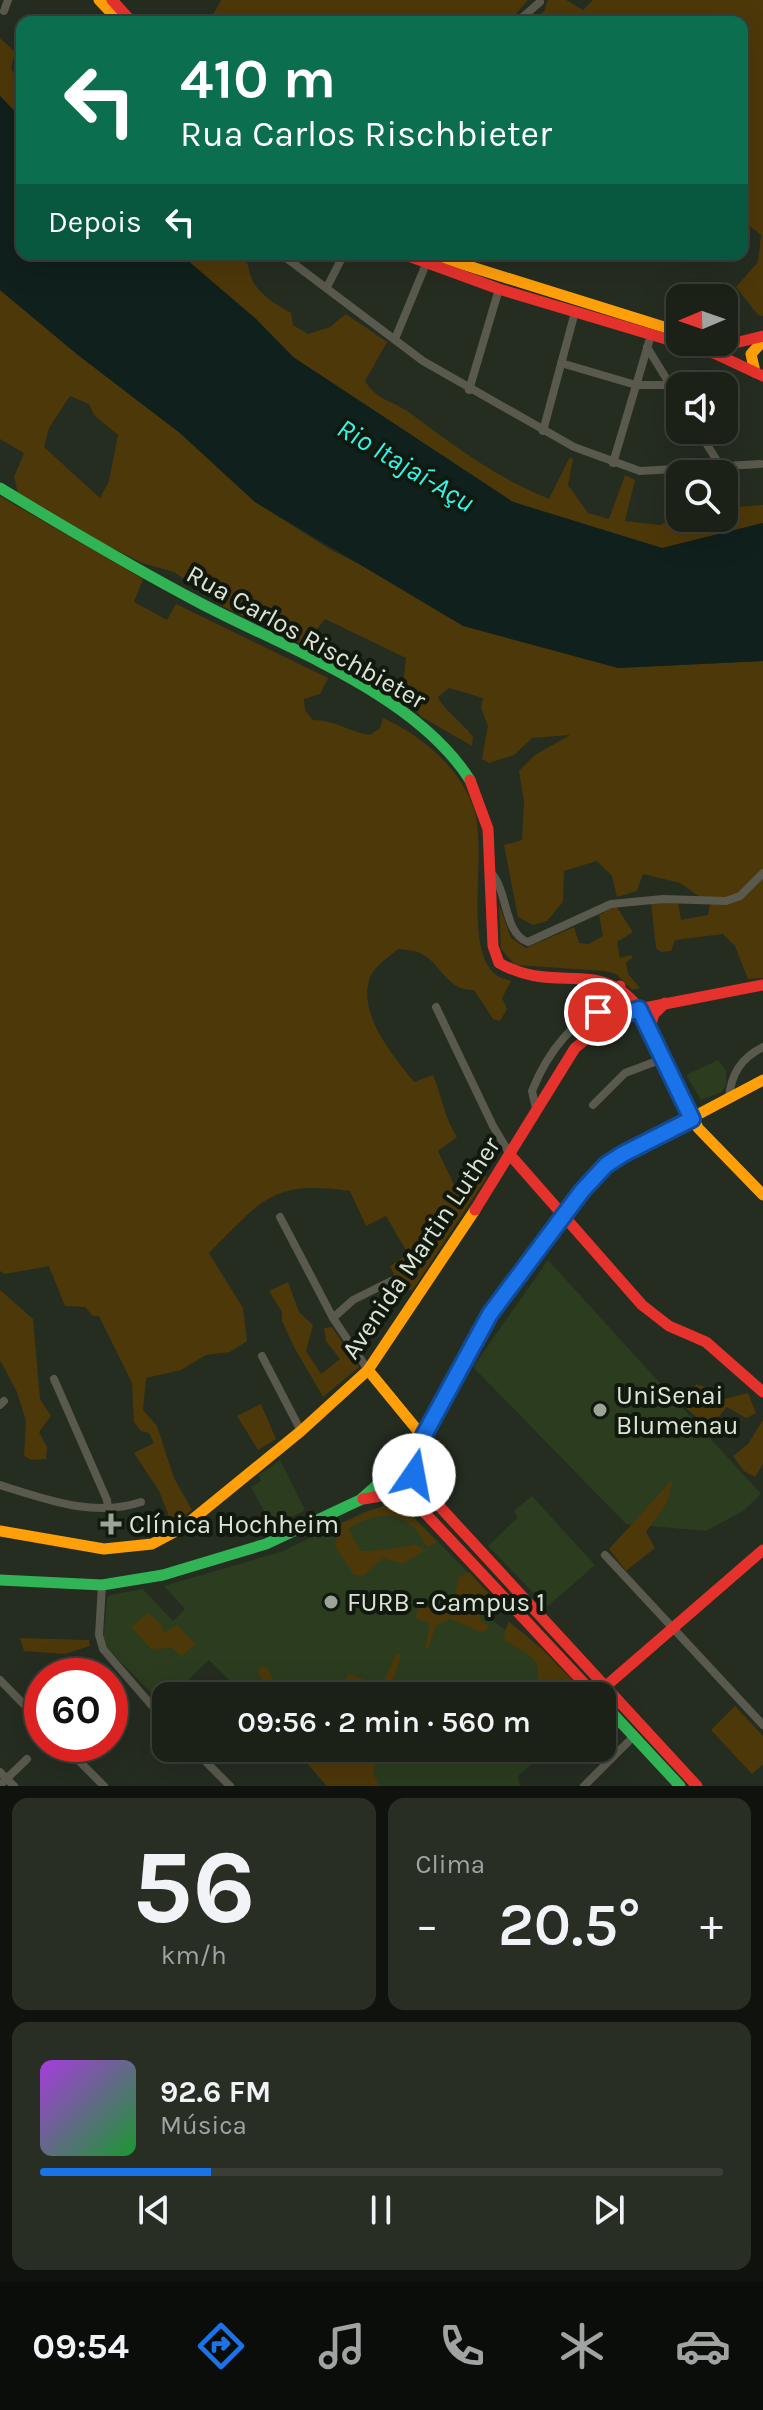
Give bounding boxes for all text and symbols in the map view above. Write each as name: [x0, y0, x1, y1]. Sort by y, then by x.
text: 410 m: [180, 46, 336, 111]
icon: left: [48, 48, 152, 152]
text: Rua Carlos Rischbieter: [180, 113, 552, 155]
icon: left: [158, 200, 202, 244]
text: Depois: [48, 204, 142, 240]
north arrow: [666, 284, 738, 356]
map controls: [666, 284, 738, 532]
button: sound: [666, 372, 738, 444]
water label: Rio Itajaí-Açu: [331, 411, 481, 519]
button: search: [666, 460, 738, 532]
street label: Rua Carlos Rischbieter: [181, 558, 432, 716]
pin: [564, 978, 632, 1046]
icon: arrive: [576, 990, 620, 1034]
street label: Avenida Martin Luther: [335, 1131, 507, 1365]
place label: UniSenai Blumenau: [616, 1380, 739, 1441]
marker: UniSenai Blumenau: [591, 1401, 609, 1419]
position arrow: [372, 1433, 456, 1517]
place label: Clínica Hochheim: [129, 1509, 339, 1540]
marker: Clínica Hochheim: [100, 1513, 122, 1535]
place label: FURB - Campus 1: [347, 1587, 545, 1618]
marker: FURB - Campus 1: [322, 1593, 340, 1611]
speed limit sign: 60: [24, 1658, 128, 1762]
text: 09:56 · 2 min · 560 m: [237, 1704, 531, 1740]
text: 56: [132, 1827, 256, 1948]
text: Clima: [416, 1849, 485, 1880]
text: 20.5°: [498, 1890, 641, 1960]
text: −: [416, 1900, 439, 1951]
text: +: [700, 1900, 723, 1951]
text: km/h: [161, 1940, 227, 1971]
text: 92.6 FM: [160, 2074, 271, 2110]
text: Música: [160, 2110, 247, 2141]
icon: previous: [132, 2188, 176, 2232]
icon: pause: [359, 2188, 403, 2232]
icon: next: [587, 2188, 631, 2232]
icon: directions: [193, 2318, 249, 2374]
icon: music: [314, 2318, 370, 2374]
icon: phone: [434, 2318, 490, 2374]
icon: climate: [554, 2318, 610, 2374]
icon: car: [675, 2318, 731, 2374]
text: 09:54: [32, 2325, 129, 2367]

